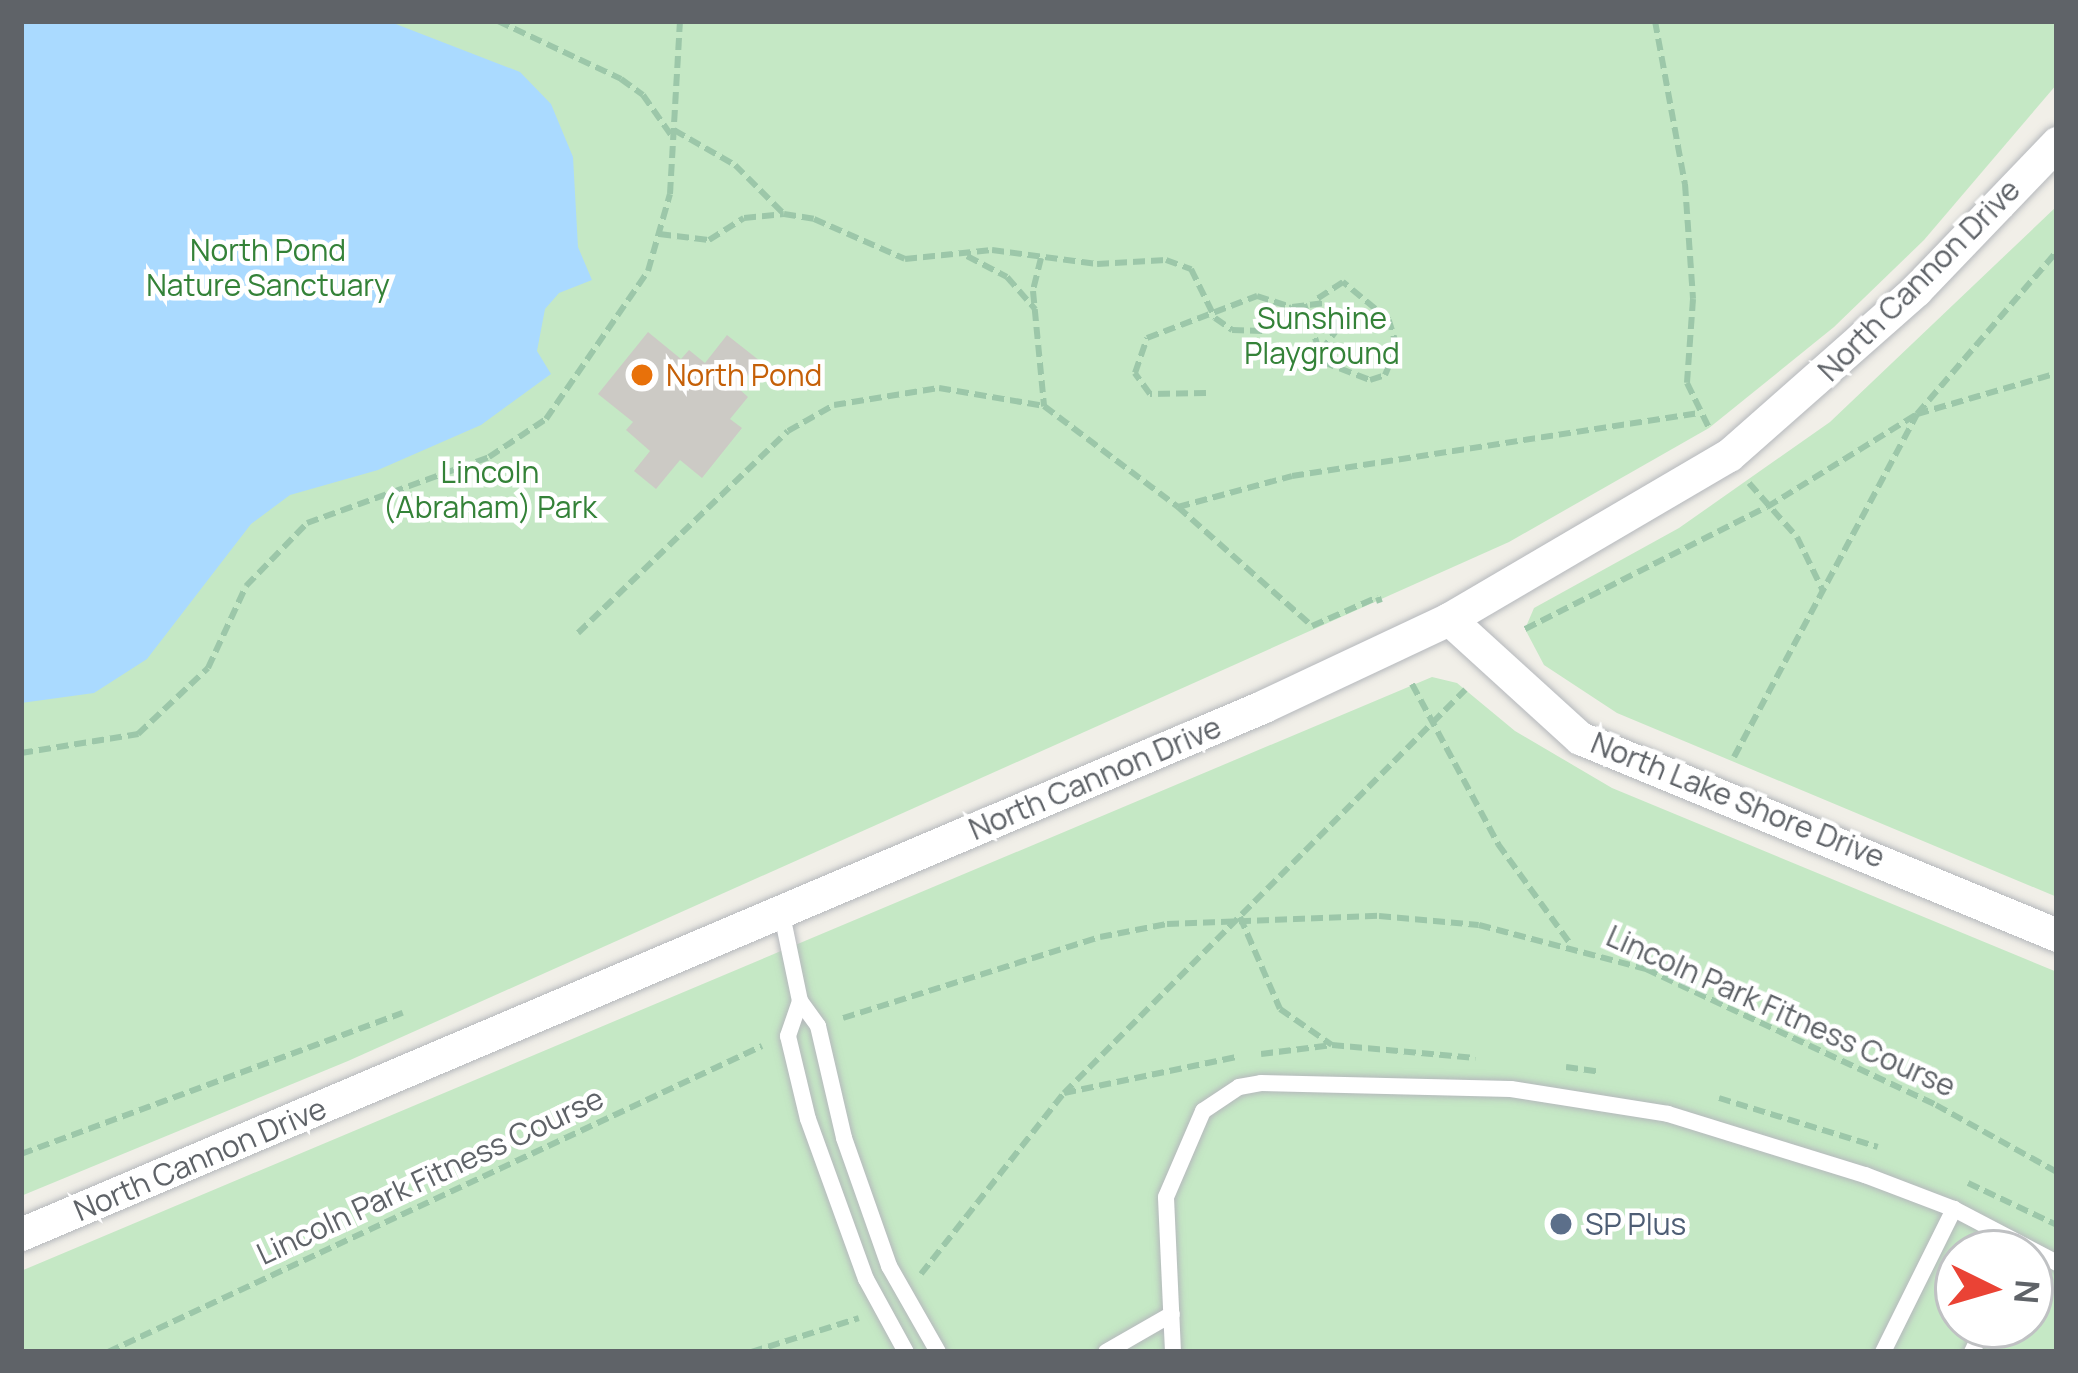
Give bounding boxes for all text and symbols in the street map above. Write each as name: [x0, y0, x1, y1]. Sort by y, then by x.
street label: North Cannon Drive: [1811, 172, 2027, 388]
park label: North Pond Nature Sanctuary: [146, 232, 390, 302]
park label: Sunshine Playground: [1244, 300, 1400, 370]
place label: North Pond: [666, 357, 822, 393]
marker: North Pond: [629, 362, 655, 388]
park label: Lincoln (Abraham) Park: [383, 454, 597, 524]
street label: North Cannon Drive: [964, 709, 1226, 847]
street label: North Lake Shore Drive: [1586, 725, 1890, 875]
street label: Lincoln Park Fitness Course: [1601, 918, 1961, 1104]
street label: Lincoln Park Fitness Course: [251, 1080, 609, 1272]
street label: North Cannon Drive: [69, 1090, 331, 1228]
place label: SP Plus: [1585, 1206, 1686, 1242]
marker: SP Plus: [1548, 1211, 1574, 1237]
north arrow: [1934, 1229, 2054, 1349]
text: N: [2004, 1278, 2051, 1306]

